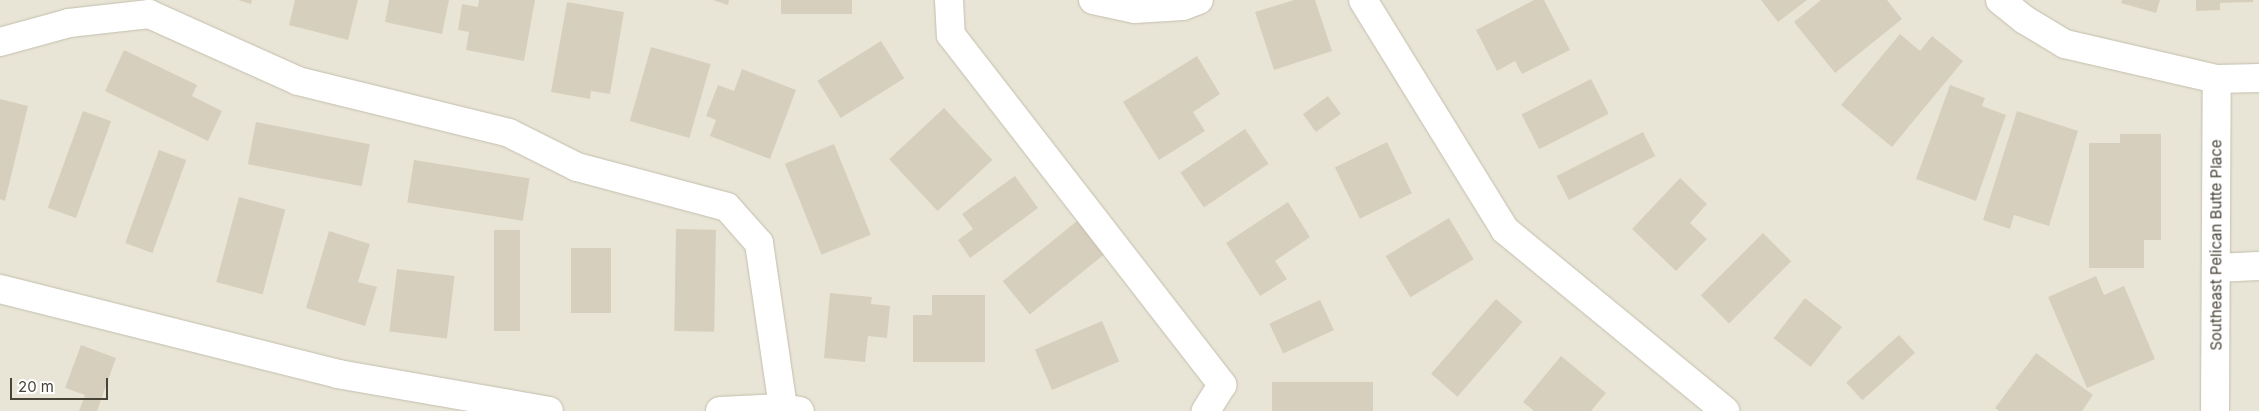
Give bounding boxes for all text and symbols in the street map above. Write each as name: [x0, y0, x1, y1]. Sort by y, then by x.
street label: Southeast Pelican Butte Place: [2207, 139, 2225, 351]
scale bar: [12, 368, 110, 400]
text: 20 m: [18, 377, 54, 396]

